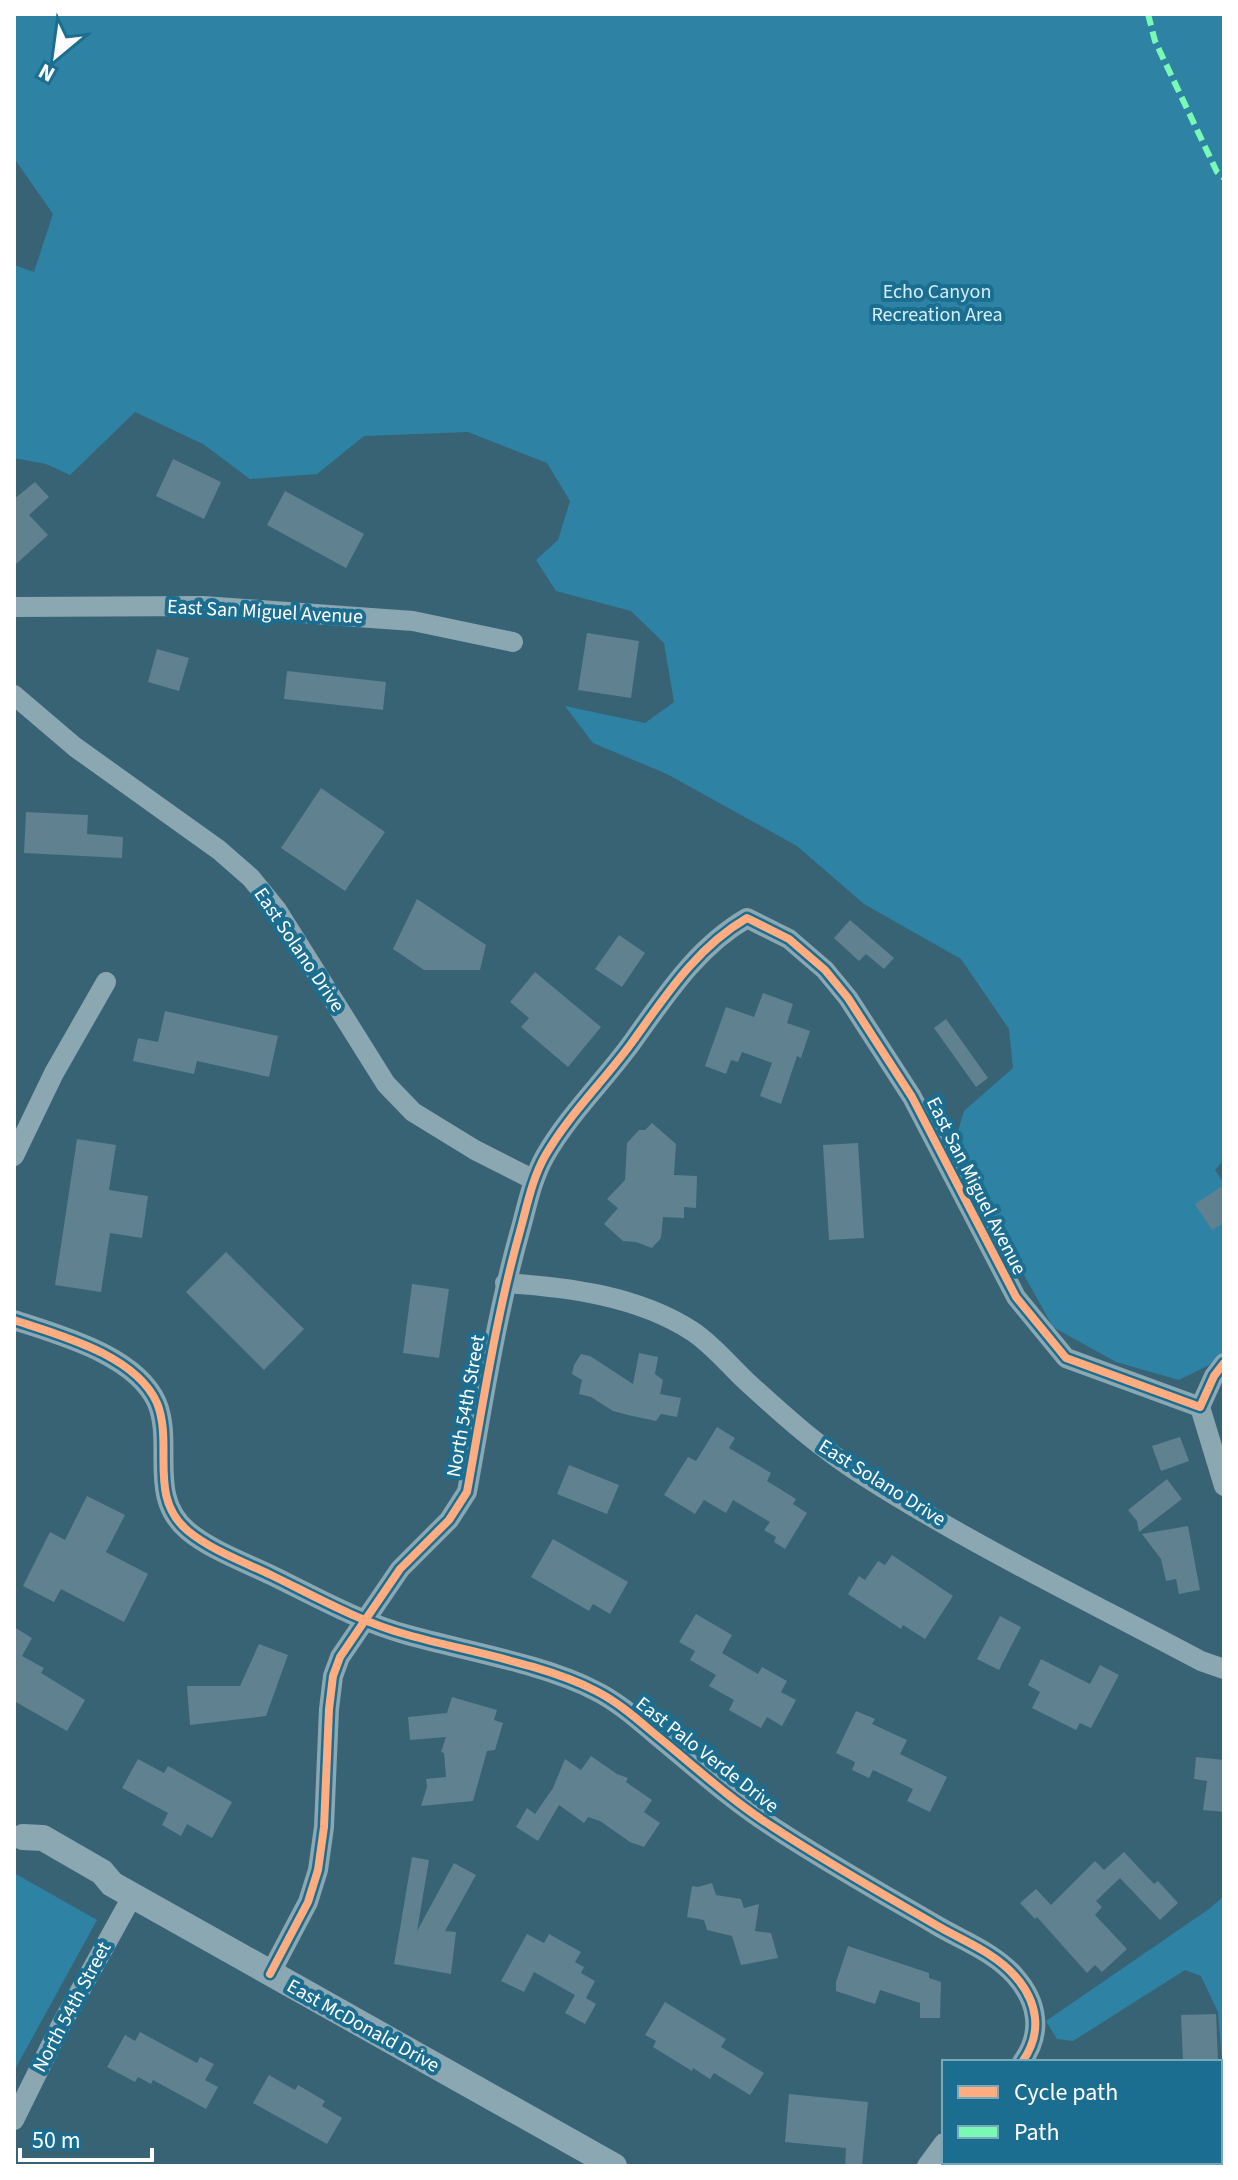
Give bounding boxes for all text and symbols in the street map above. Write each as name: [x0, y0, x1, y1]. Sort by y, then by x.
north arrow: [16, 16, 96, 96]
text: N: [33, 55, 61, 90]
park label: Echo Canyon Recreation Area: [871, 278, 1003, 329]
street label: East San Miguel Avenue: [166, 593, 364, 631]
street label: East Solano Drive: [247, 882, 351, 1018]
street label: East San Miguel Avenue: [919, 1092, 1033, 1280]
street label: North 54th Street: [440, 1332, 492, 1479]
street label: East Solano Drive: [813, 1433, 951, 1533]
street label: East Palo Verde Drive: [629, 1690, 785, 1820]
street label: North 54th Street: [26, 1937, 118, 2077]
street label: East McDonald Drive: [282, 1972, 445, 2080]
legend: [942, 2060, 1222, 2164]
text: Cycle path: [1014, 2075, 1118, 2110]
scale bar: [20, 2112, 152, 2162]
text: Path: [1014, 2115, 1060, 2150]
text: 50 m: [32, 2123, 81, 2158]

